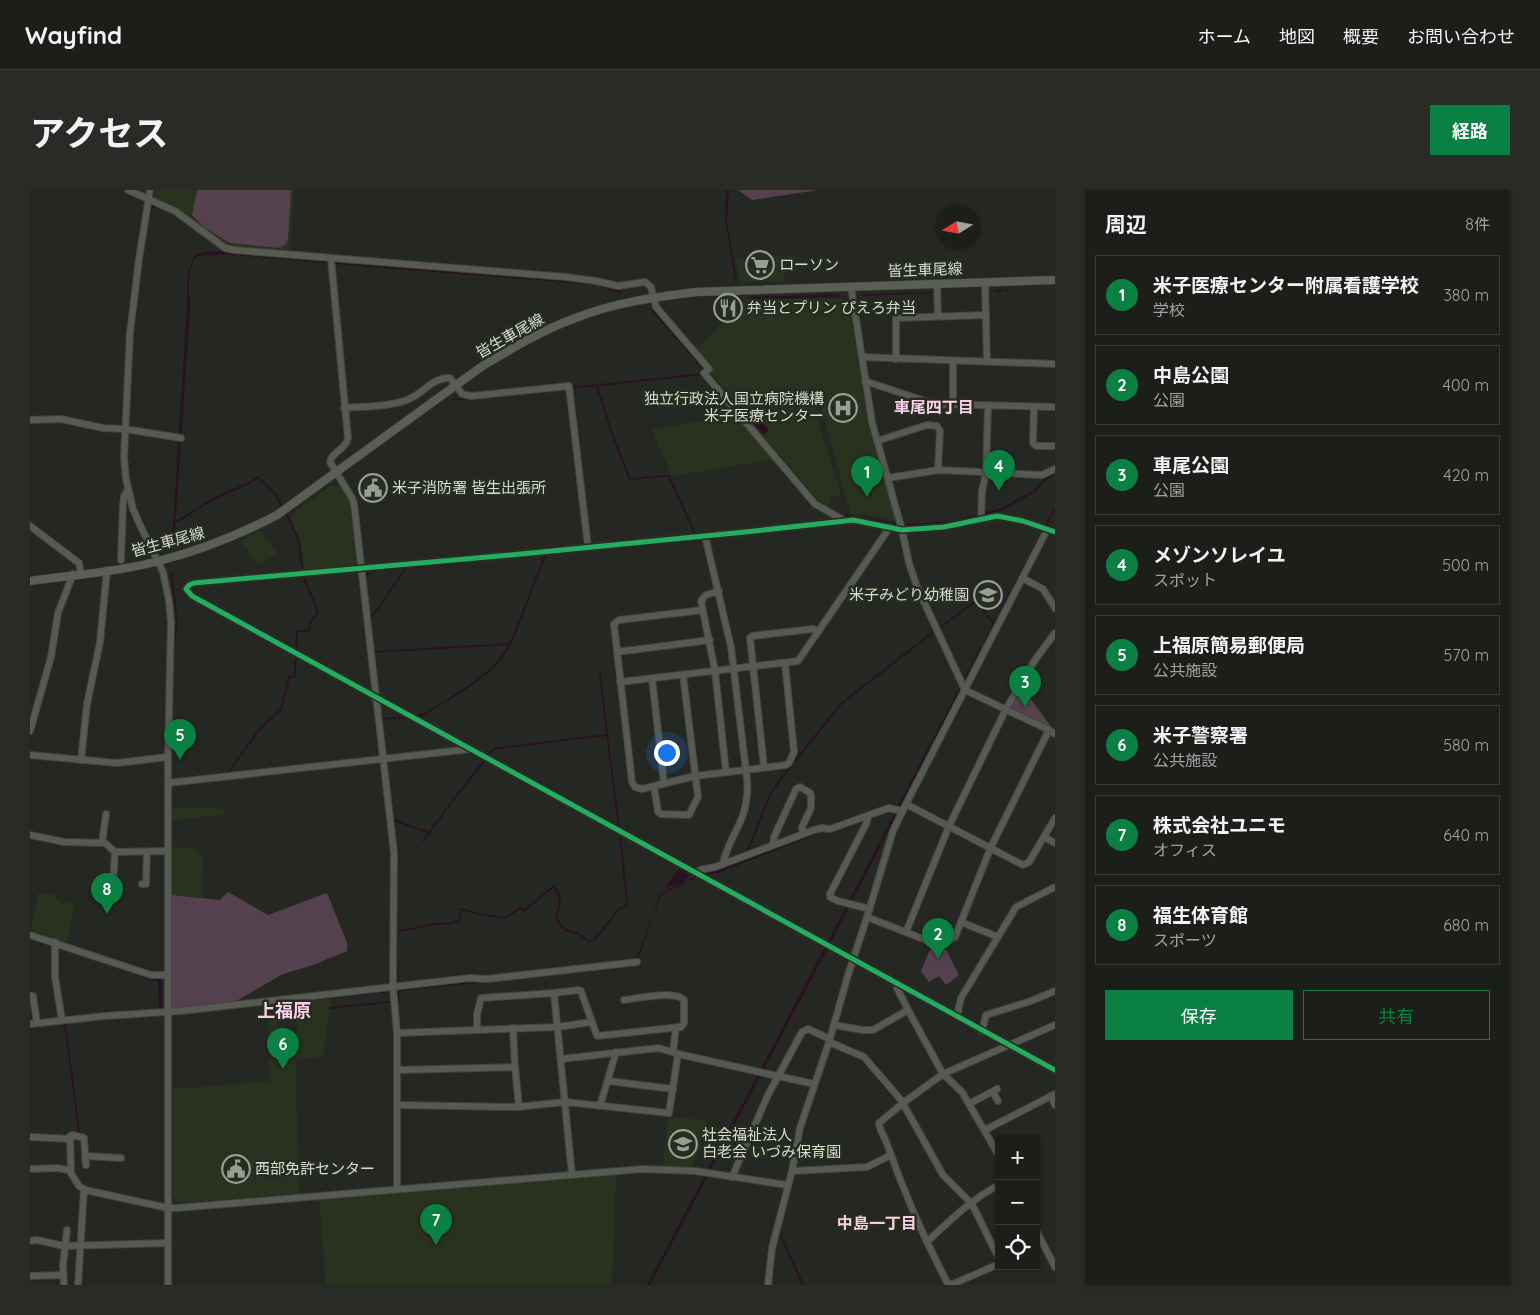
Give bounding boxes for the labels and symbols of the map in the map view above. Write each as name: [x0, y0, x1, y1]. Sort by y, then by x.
north arrow: [935, 205, 980, 250]
supermarket icon: ローソン: [745, 250, 775, 280]
place label: ローソン: [779, 255, 839, 274]
street label: 皆生車尾線: [887, 259, 963, 280]
restaurant icon: 弁当とプリン ぴえろ弁当: [713, 293, 743, 323]
place label: 弁当とプリン ぴえろ弁当: [747, 298, 916, 317]
street label: 皆生車尾線: [472, 309, 547, 362]
place label: 独立行政法人国立病院機構 米子医療センター: [644, 389, 824, 425]
hospital icon: 独立行政法人国立病院機構 米子医療センター: [828, 393, 858, 423]
district label: 車尾四丁目: [894, 397, 974, 417]
pin: 4: [983, 450, 1015, 491]
pin: 1: [851, 456, 883, 497]
public building icon: 米子消防署 皆生出張所: [358, 473, 388, 503]
place label: 米子消防署 皆生出張所: [392, 478, 546, 497]
street label: 皆生車尾線: [129, 523, 207, 560]
school or university icon: 米子みどり幼稚園: [973, 580, 1003, 610]
place label: 米子みどり幼稚園: [849, 585, 969, 604]
pin: 3: [1009, 666, 1041, 707]
pin: 5: [164, 719, 196, 760]
your location: [654, 740, 680, 766]
pin: 8: [91, 873, 123, 914]
pin: 2: [922, 918, 954, 959]
district label: 上福原: [257, 999, 311, 1022]
pin: 6: [267, 1028, 299, 1069]
place label: 社会福祉法人 白老会 いづみ保育園: [702, 1125, 841, 1161]
school or university icon: 社会福祉法人 白老会 いづみ保育園: [668, 1129, 698, 1159]
public building icon: 西部免許センター: [221, 1154, 251, 1184]
place label: 西部免許センター: [255, 1159, 375, 1178]
pin: 7: [420, 1204, 452, 1245]
district label: 中島一丁目: [837, 1213, 917, 1233]

